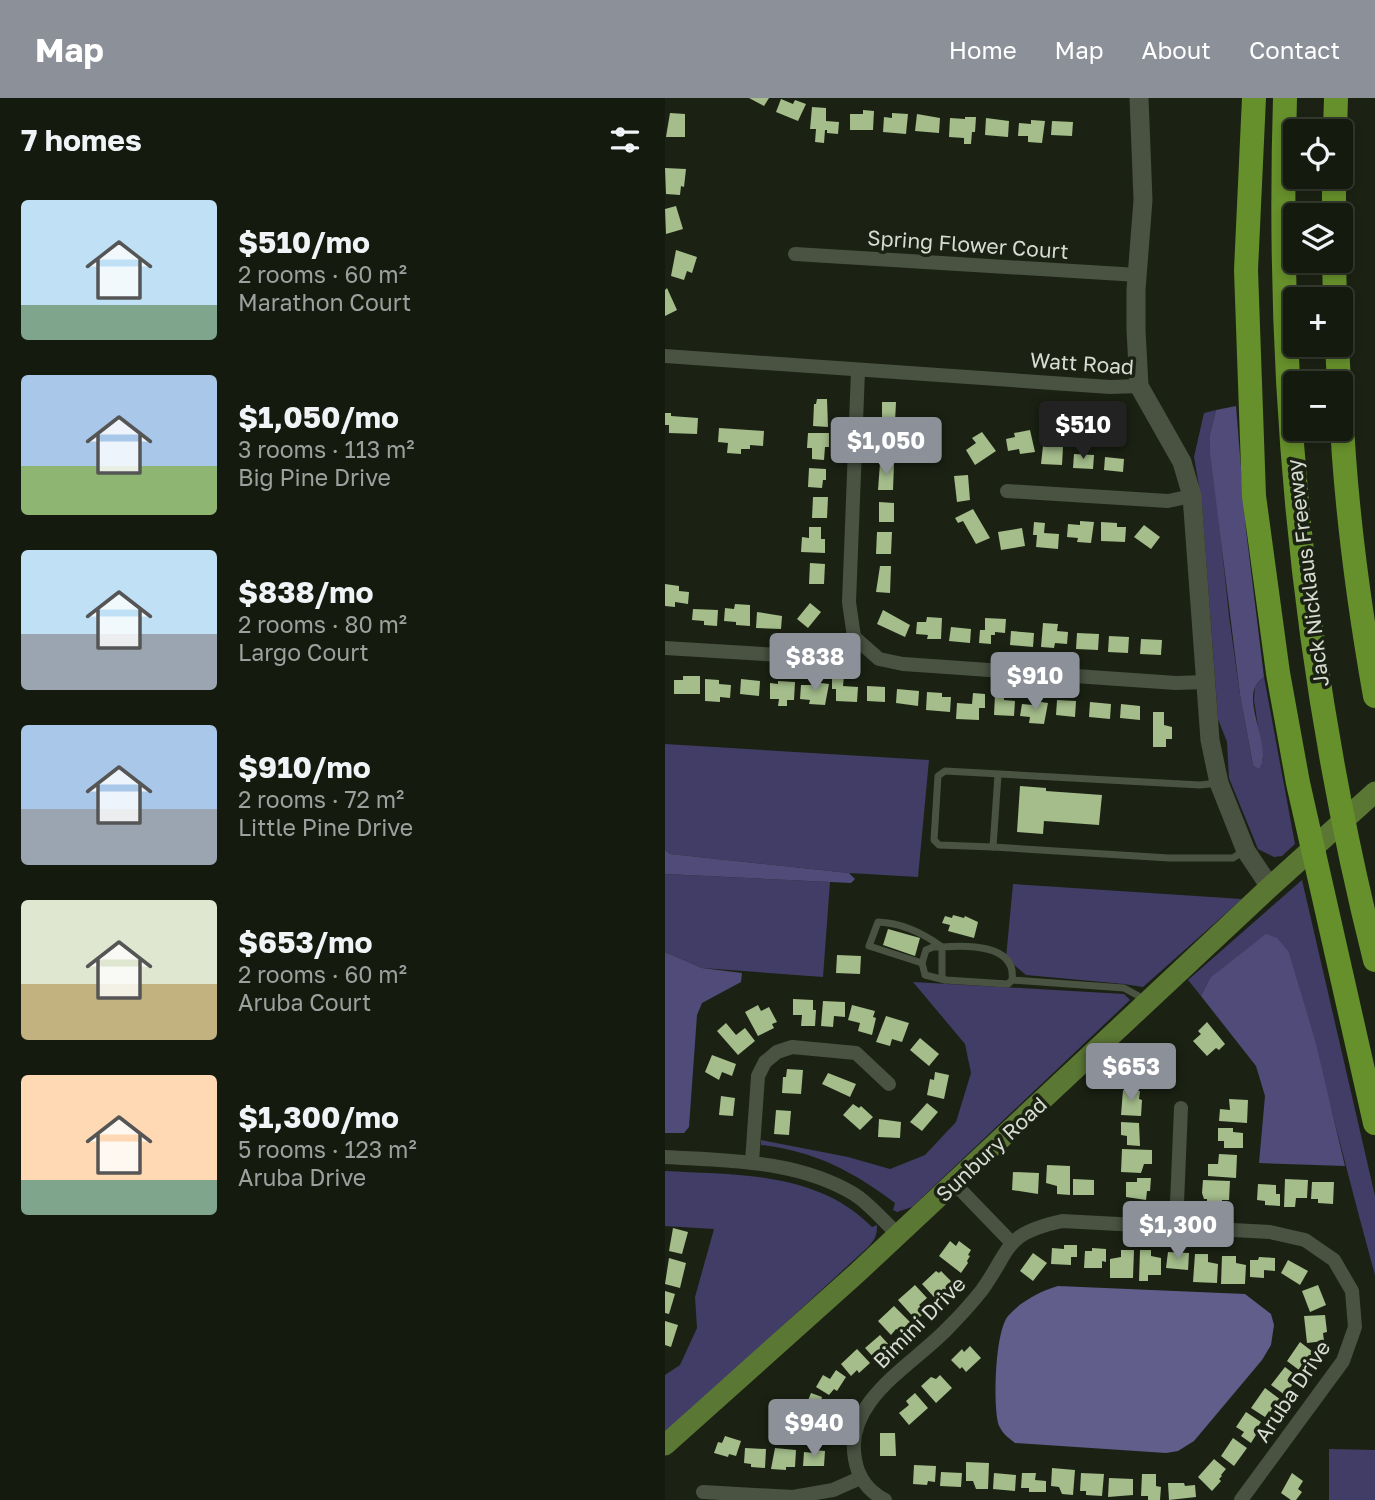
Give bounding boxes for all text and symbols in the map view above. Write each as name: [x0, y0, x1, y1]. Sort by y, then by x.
text: Map: [35, 30, 104, 69]
text: Home: [949, 35, 1017, 64]
text: Map: [1055, 35, 1104, 64]
text: About: [1142, 35, 1211, 64]
text: Contact: [1249, 35, 1340, 64]
map controls: [1283, 119, 1353, 441]
button: locate: [1283, 119, 1353, 189]
icon: filters: [606, 121, 644, 159]
text: 7 homes: [21, 122, 142, 158]
button: layers: [1283, 203, 1353, 273]
text: $510/mo: [238, 224, 370, 260]
street label: Spring Flower Court: [867, 224, 1069, 264]
icon: home: [77, 228, 161, 312]
text: 2 rooms · 60 m²: [238, 260, 407, 288]
button: +: [1283, 287, 1353, 357]
text: Marathon Court: [238, 288, 411, 316]
street label: Watt Road: [1029, 346, 1135, 380]
button: −: [1283, 371, 1353, 441]
text: $1,050/mo: [238, 399, 399, 435]
pin: $510: [1042, 402, 1124, 461]
icon: home: [77, 403, 161, 487]
text: $510: [1055, 410, 1111, 438]
pin: $1,050: [829, 418, 943, 477]
text: $1,050: [847, 426, 925, 454]
text: 3 rooms · 113 m²: [238, 435, 415, 463]
street label: Jack Nicklaus Freeway: [1280, 458, 1334, 688]
text: Big Pine Drive: [238, 463, 391, 491]
text: $838/mo: [238, 574, 373, 610]
icon: home: [77, 578, 161, 662]
text: 2 rooms · 80 m²: [238, 610, 407, 638]
pin: $838: [774, 634, 856, 693]
text: Largo Court: [238, 638, 369, 666]
text: $838: [786, 642, 844, 670]
pin: $910: [994, 652, 1076, 712]
text: $910: [1007, 661, 1063, 689]
text: $910/mo: [238, 749, 371, 785]
icon: home: [77, 753, 161, 837]
text: 2 rooms · 72 m²: [238, 785, 404, 813]
text: Little Pine Drive: [238, 813, 413, 841]
text: $653/mo: [238, 924, 372, 960]
icon: home: [77, 928, 161, 1012]
text: 2 rooms · 60 m²: [238, 960, 407, 988]
text: Aruba Court: [238, 988, 371, 1016]
pin: $653: [1090, 1044, 1172, 1103]
text: $653: [1102, 1052, 1160, 1080]
street label: Sunbury Road: [930, 1091, 1052, 1207]
text: $1,300/mo: [238, 1099, 399, 1135]
icon: home: [77, 1103, 161, 1187]
text: 5 rooms · 123 m²: [238, 1135, 417, 1163]
text: Aruba Drive: [238, 1163, 366, 1191]
pin: $1,300: [1121, 1202, 1235, 1261]
text: $1,300: [1139, 1210, 1217, 1238]
street label: Bimini Drive: [867, 1270, 971, 1374]
street label: Aruba Drive: [1248, 1335, 1336, 1447]
pin: $940: [773, 1400, 855, 1459]
text: $940: [784, 1408, 844, 1436]

